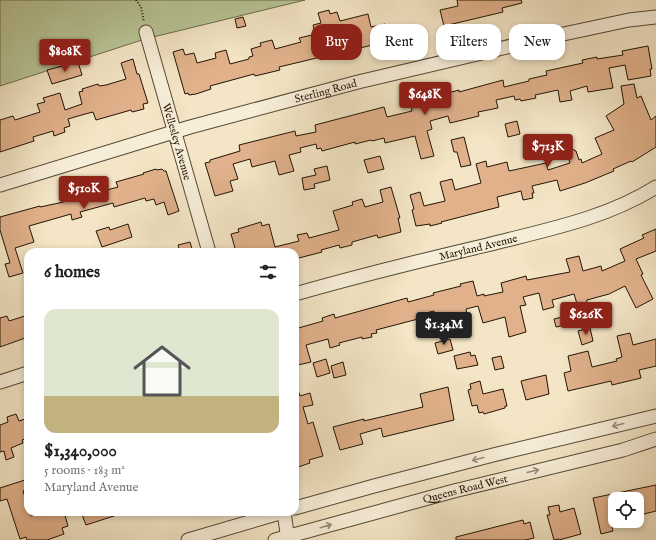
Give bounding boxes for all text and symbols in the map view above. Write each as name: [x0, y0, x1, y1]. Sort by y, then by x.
chip: Buy: [311, 24, 362, 60]
chip: Rent: [370, 24, 428, 60]
chip: Filters: [436, 24, 501, 60]
chip: New: [509, 24, 565, 60]
pin: $808K: [37, 39, 93, 73]
text: $808K: [48, 43, 82, 60]
street label: Sterling Road: [293, 77, 359, 107]
pin: $648K: [397, 82, 453, 116]
text: $648K: [408, 86, 442, 103]
street label: Wellesley Avenue: [159, 102, 194, 182]
pin: $713K: [520, 134, 576, 168]
text: $713K: [532, 138, 564, 155]
pin: $510K: [56, 176, 112, 210]
text: $510K: [68, 180, 100, 197]
street label: Maryland Avenue: [438, 232, 519, 264]
icon: filters: [257, 261, 279, 283]
text: 6 homes: [44, 262, 100, 283]
pin: $626K: [558, 302, 614, 336]
text: $626K: [569, 306, 603, 323]
pin: $1.34M: [411, 312, 477, 346]
text: $1.34M: [425, 316, 463, 333]
icon: home: [126, 335, 198, 407]
one-way arrow: [612, 422, 625, 430]
text: $1,340,000: [44, 441, 117, 462]
one-way arrow: [472, 456, 485, 464]
text: 5 rooms · 183 m²: [44, 462, 125, 479]
one-way arrow: [526, 467, 539, 475]
street label: Queens Road West: [421, 472, 509, 507]
text: Maryland Avenue: [44, 479, 138, 496]
map controls: [608, 492, 644, 528]
button: locate: [608, 492, 644, 528]
one-way arrow: [319, 521, 332, 529]

